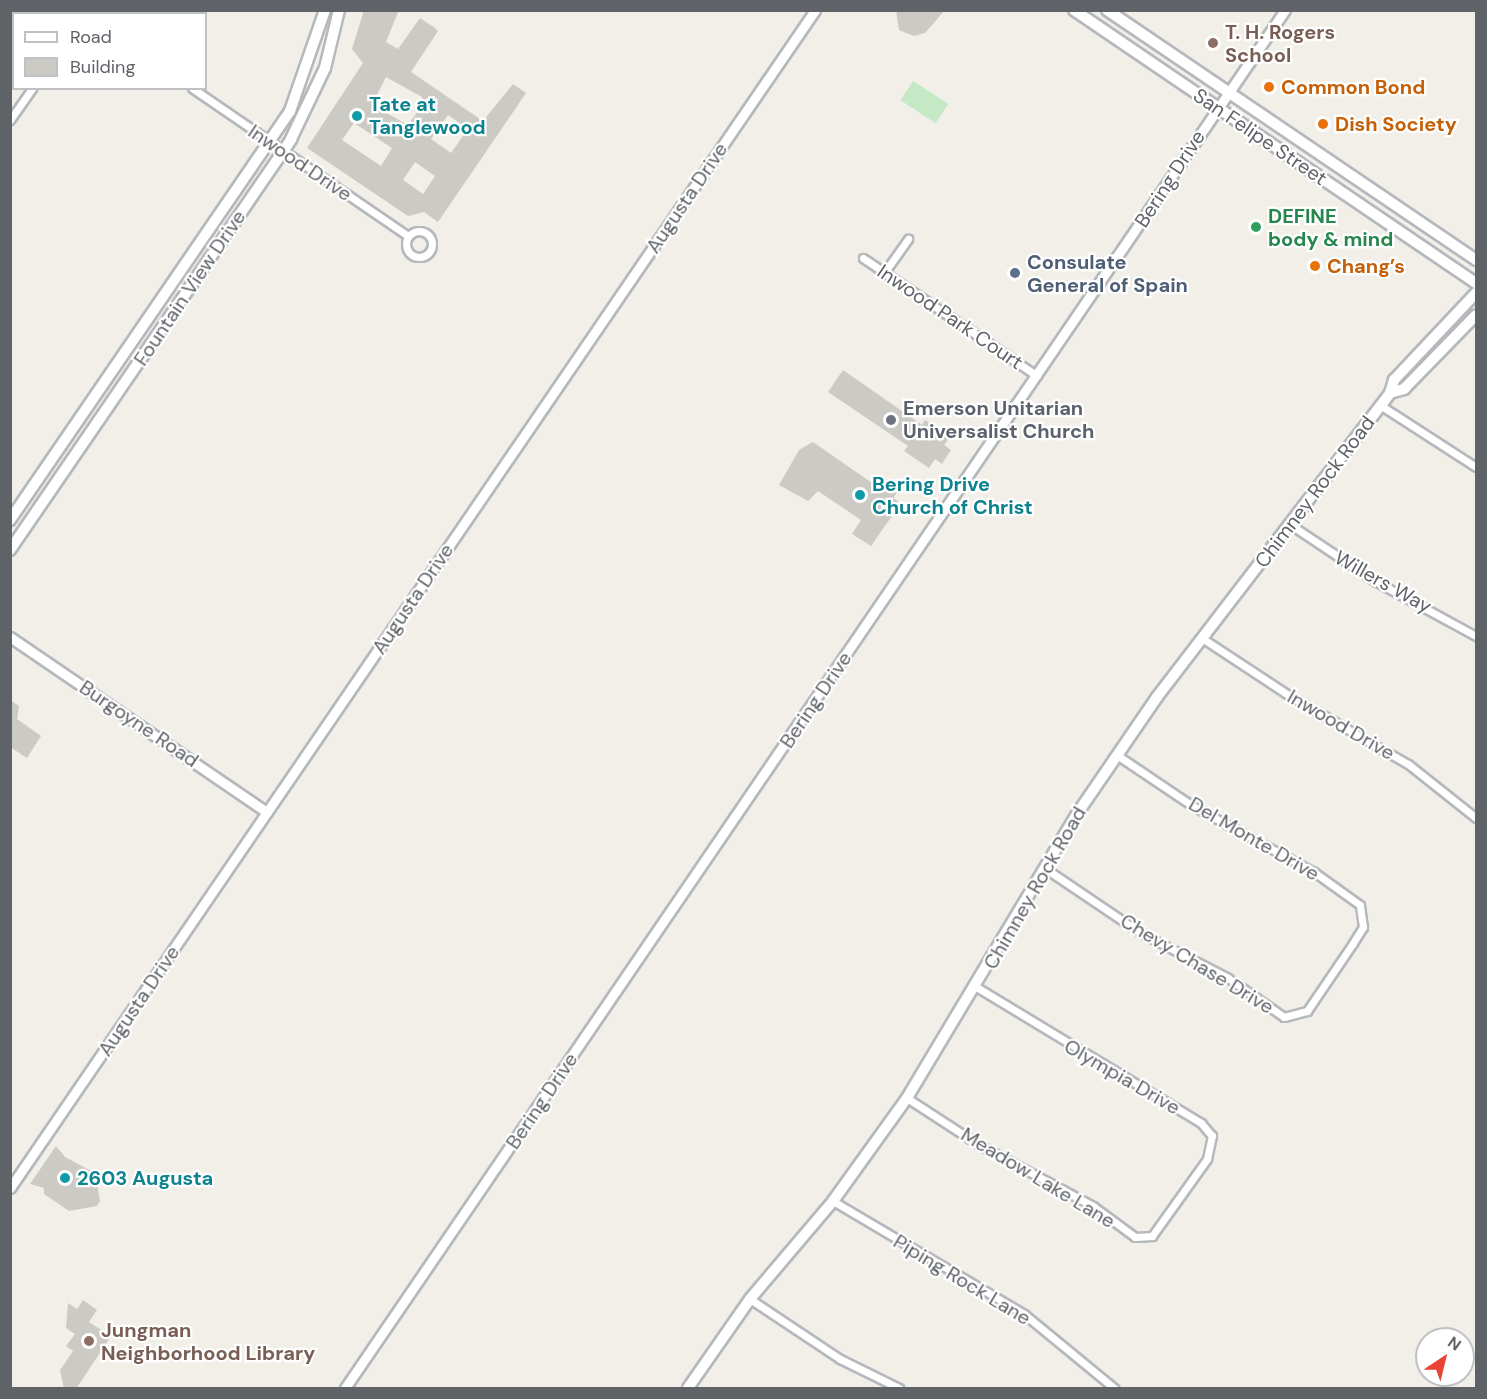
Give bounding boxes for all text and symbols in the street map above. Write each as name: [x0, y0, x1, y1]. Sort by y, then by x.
legend: [12, 12, 207, 90]
place label: T. H. Rogers School: [1225, 20, 1335, 67]
text: Road: [70, 25, 112, 49]
marker: T. H. Rogers School: [1206, 36, 1220, 50]
text: Building: [70, 55, 135, 79]
place label: Common Bond: [1281, 75, 1425, 99]
marker: Common Bond: [1262, 80, 1276, 94]
street label: San Felipe Street: [1189, 83, 1331, 191]
place label: Tate at Tanglewood: [369, 92, 486, 139]
marker: Tate at Tanglewood: [350, 109, 364, 123]
place label: Dish Society: [1335, 112, 1457, 136]
marker: Dish Society: [1316, 117, 1330, 131]
street label: Inwood Drive: [244, 120, 356, 206]
street label: Bering Drive: [1130, 126, 1210, 232]
street label: Augusta Drive: [641, 138, 733, 258]
place label: DEFINE body & mind: [1268, 204, 1393, 251]
street label: Fountain View Drive: [129, 206, 251, 370]
marker: DEFINE body & mind: [1249, 220, 1263, 234]
place label: Consulate General of Spain: [1027, 250, 1188, 297]
place label: Chang’s: [1327, 254, 1405, 278]
street label: Inwood Park Court: [873, 259, 1027, 375]
marker: Chang’s: [1308, 259, 1322, 273]
marker: Consulate General of Spain: [1008, 266, 1022, 280]
place label: Emerson Unitarian Universalist Church: [903, 396, 1094, 443]
street label: Chimney Rock Road: [1250, 411, 1380, 573]
marker: Emerson Unitarian Universalist Church: [884, 413, 898, 427]
place label: Bering Drive Church of Christ: [872, 472, 1033, 519]
marker: Bering Drive Church of Christ: [853, 488, 867, 502]
street label: Augusta Drive: [367, 539, 459, 659]
street label: Willers Way: [1330, 545, 1436, 619]
street label: Bering Drive: [775, 647, 857, 753]
street label: Burgoyne Road: [75, 675, 203, 773]
street label: Inwood Drive: [1283, 685, 1399, 765]
street label: Del Monte Drive: [1184, 792, 1324, 886]
street label: Chimney Rock Road: [979, 802, 1091, 974]
street label: Chevy Chase Drive: [1116, 909, 1278, 1019]
street label: Augusta Drive: [93, 941, 185, 1061]
street label: Olympia Drive: [1060, 1034, 1184, 1120]
street label: Bering Drive: [501, 1048, 583, 1154]
street label: Meadow Lake Lane: [957, 1123, 1119, 1233]
place label: 2603 Augusta: [77, 1166, 213, 1190]
marker: 2603 Augusta: [58, 1171, 72, 1185]
street label: Piping Rock Lane: [889, 1230, 1035, 1330]
place label: Jungman Neighborhood Library: [101, 1318, 315, 1365]
north arrow: [1415, 1327, 1475, 1387]
text: N: [1444, 1332, 1465, 1355]
marker: Jungman Neighborhood Library: [82, 1334, 96, 1348]

